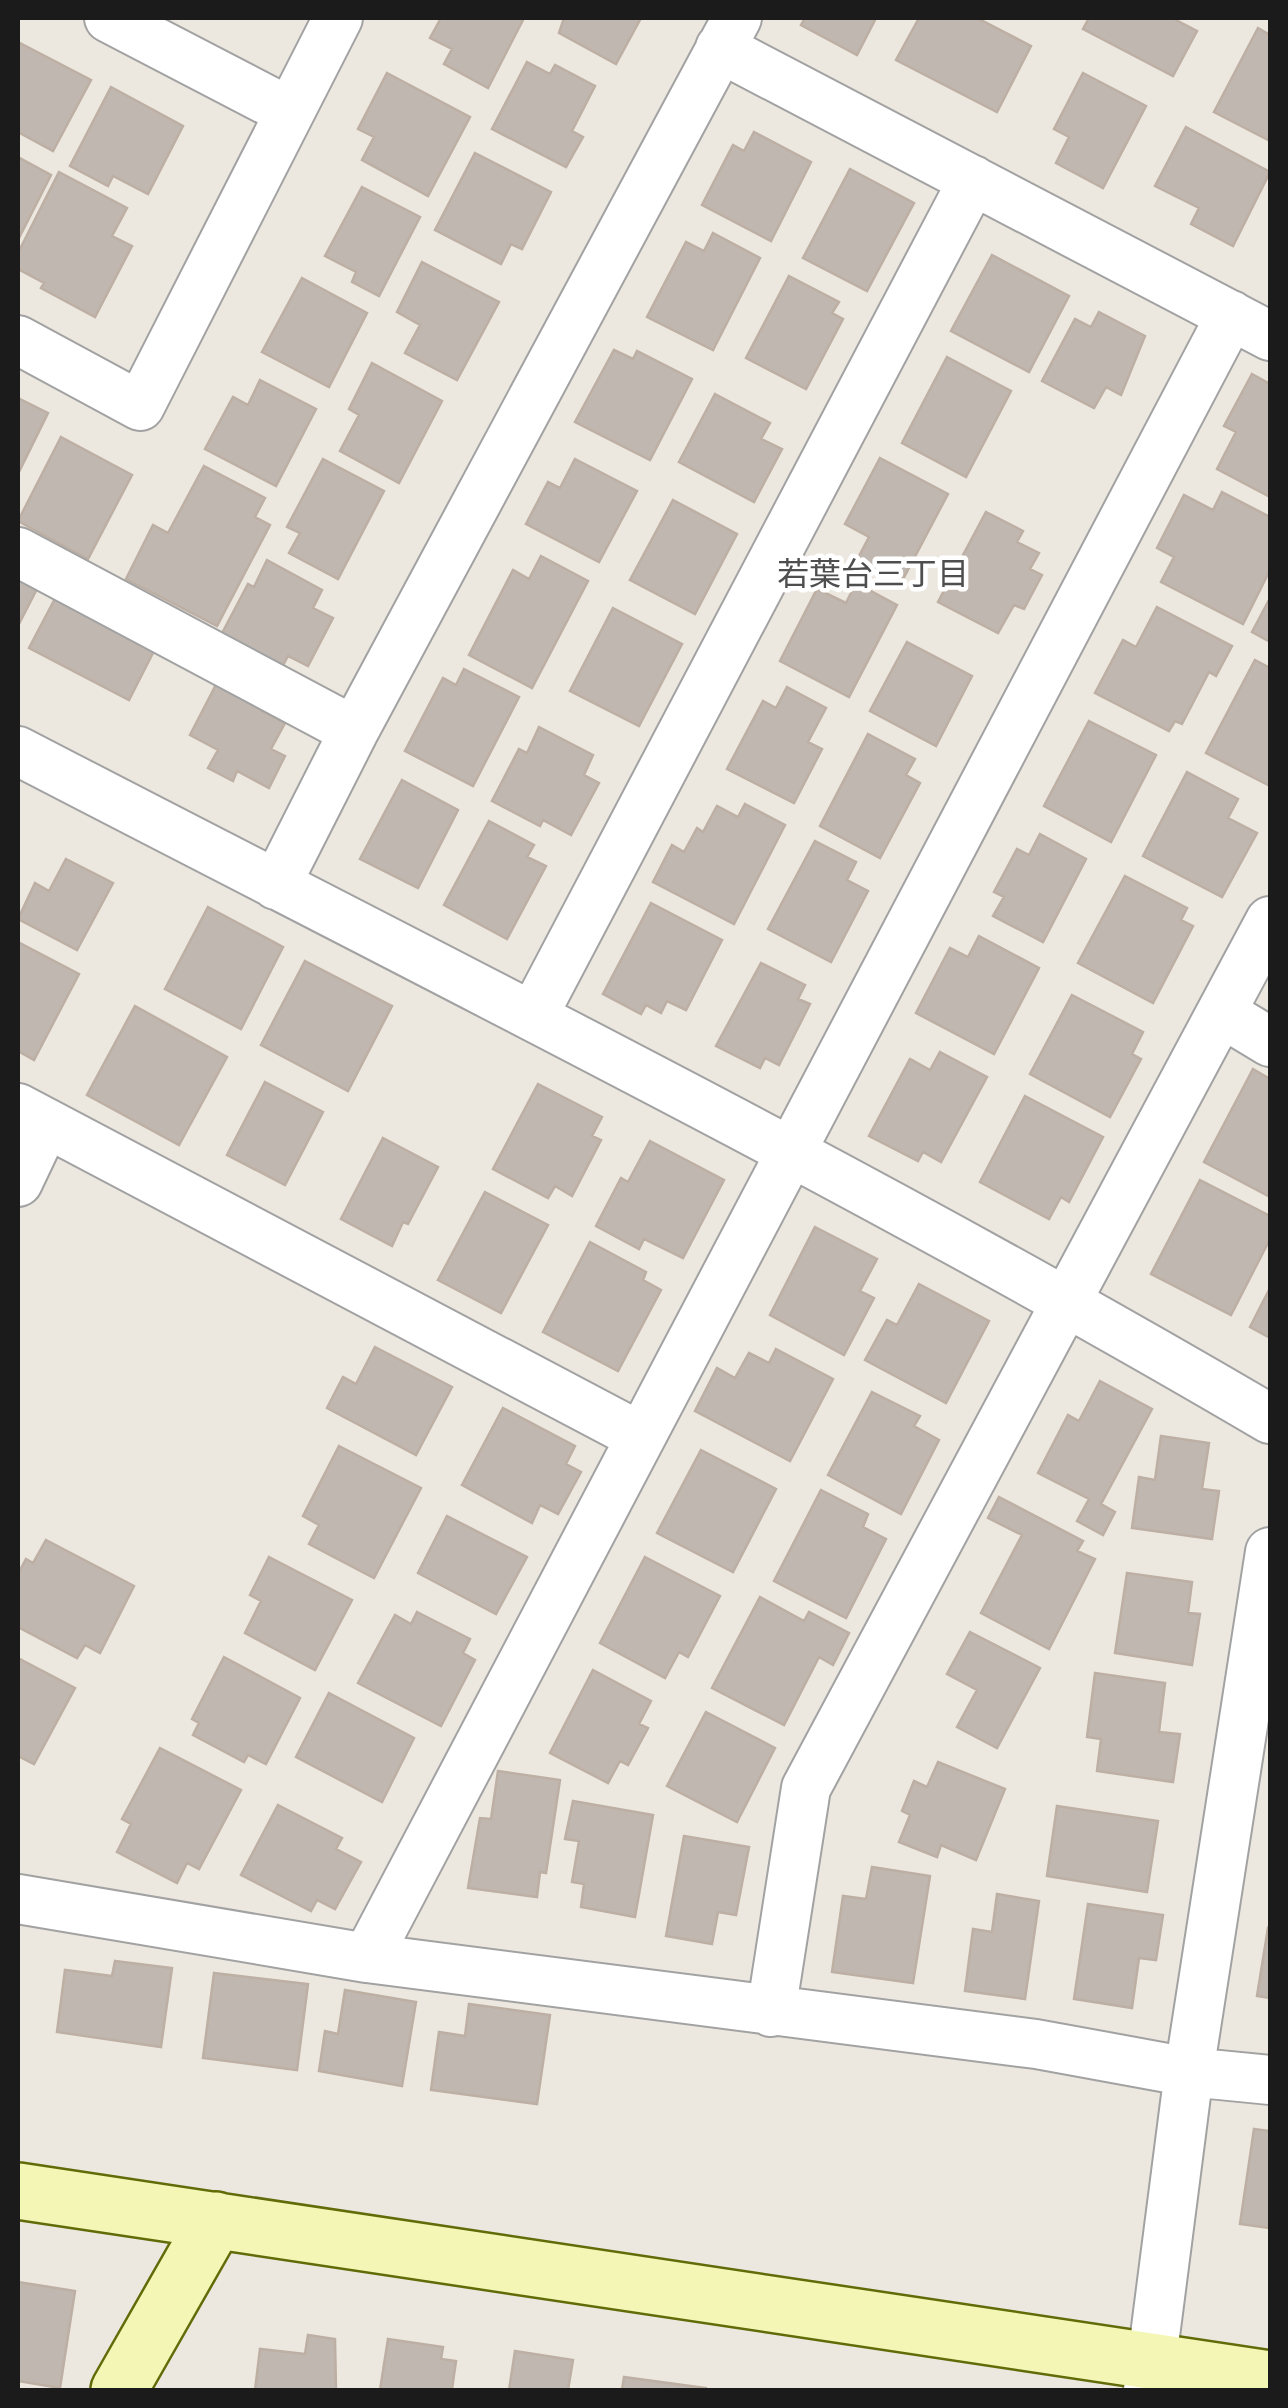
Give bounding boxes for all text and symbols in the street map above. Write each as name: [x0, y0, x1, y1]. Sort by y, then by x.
district label: 若葉台三丁目: [777, 555, 969, 593]

